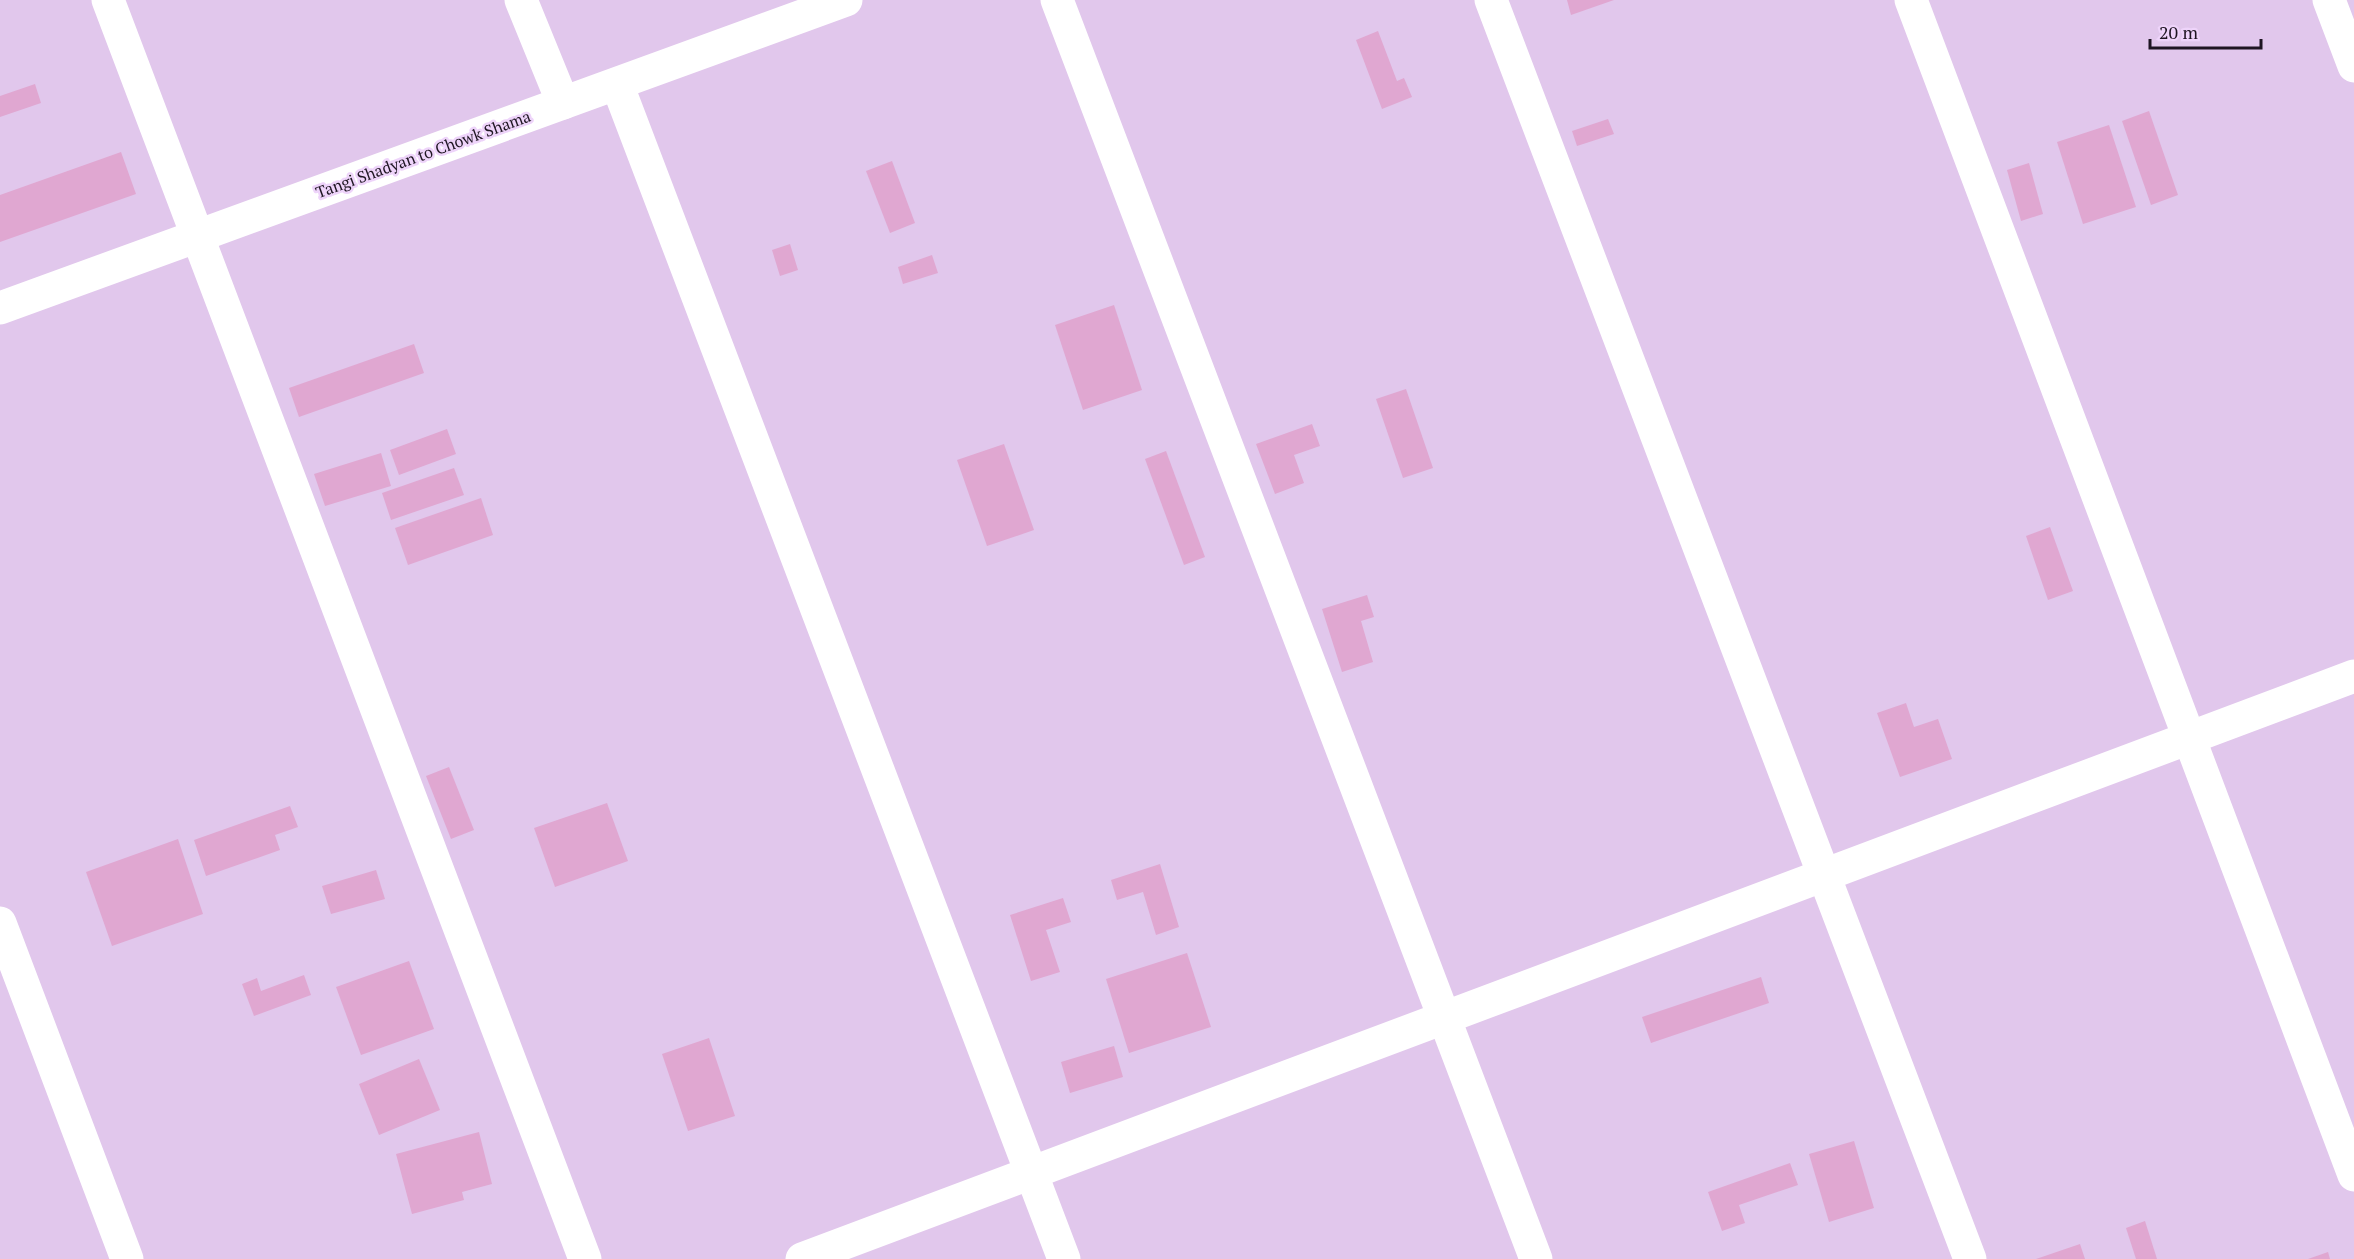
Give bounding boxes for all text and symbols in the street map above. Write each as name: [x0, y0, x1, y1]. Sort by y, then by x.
scale bar: [2150, 12, 2261, 50]
text: 20 m: [2159, 20, 2199, 44]
street label: Tangi Shadyan to Chowk Shama: [312, 105, 534, 203]

